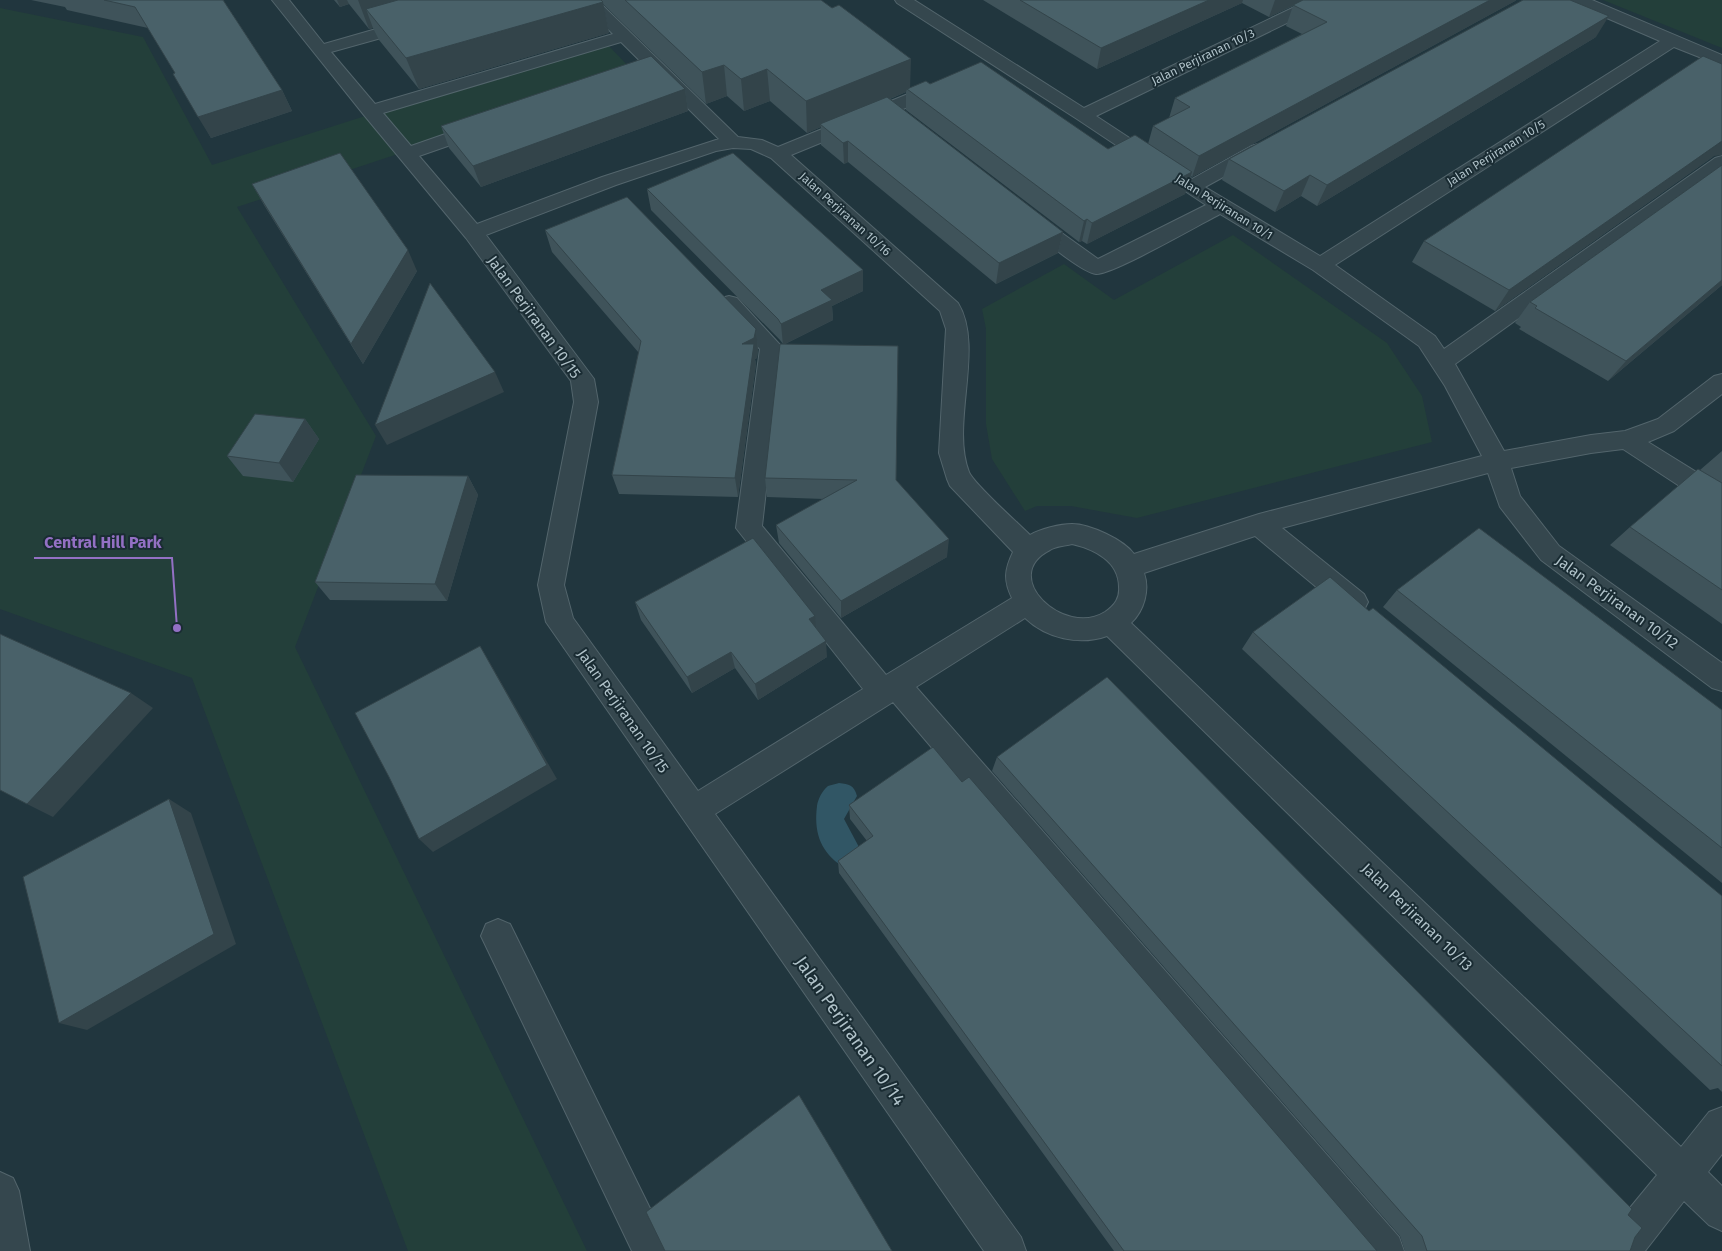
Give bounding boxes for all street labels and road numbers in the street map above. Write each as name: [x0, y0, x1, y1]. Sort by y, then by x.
street label: Jalan Perjiranan 10/3: [1149, 26, 1257, 88]
street label: Jalan Perjiranan 10/5: [1444, 117, 1548, 189]
street label: Jalan Perjiranan 10/16: [796, 169, 894, 259]
street label: Jalan Perjiranan 10/1: [1173, 171, 1275, 243]
street label: Jalan Perjiranan 10/15: [483, 252, 585, 382]
street label: Jalan Perjiranan 10/12: [1552, 551, 1682, 653]
street label: Jalan Perjiranan 10/15: [573, 646, 673, 776]
street label: Jalan Perjiranan 10/13: [1358, 859, 1476, 975]
street label: Jalan Perjiranan 10/14: [790, 952, 910, 1110]

